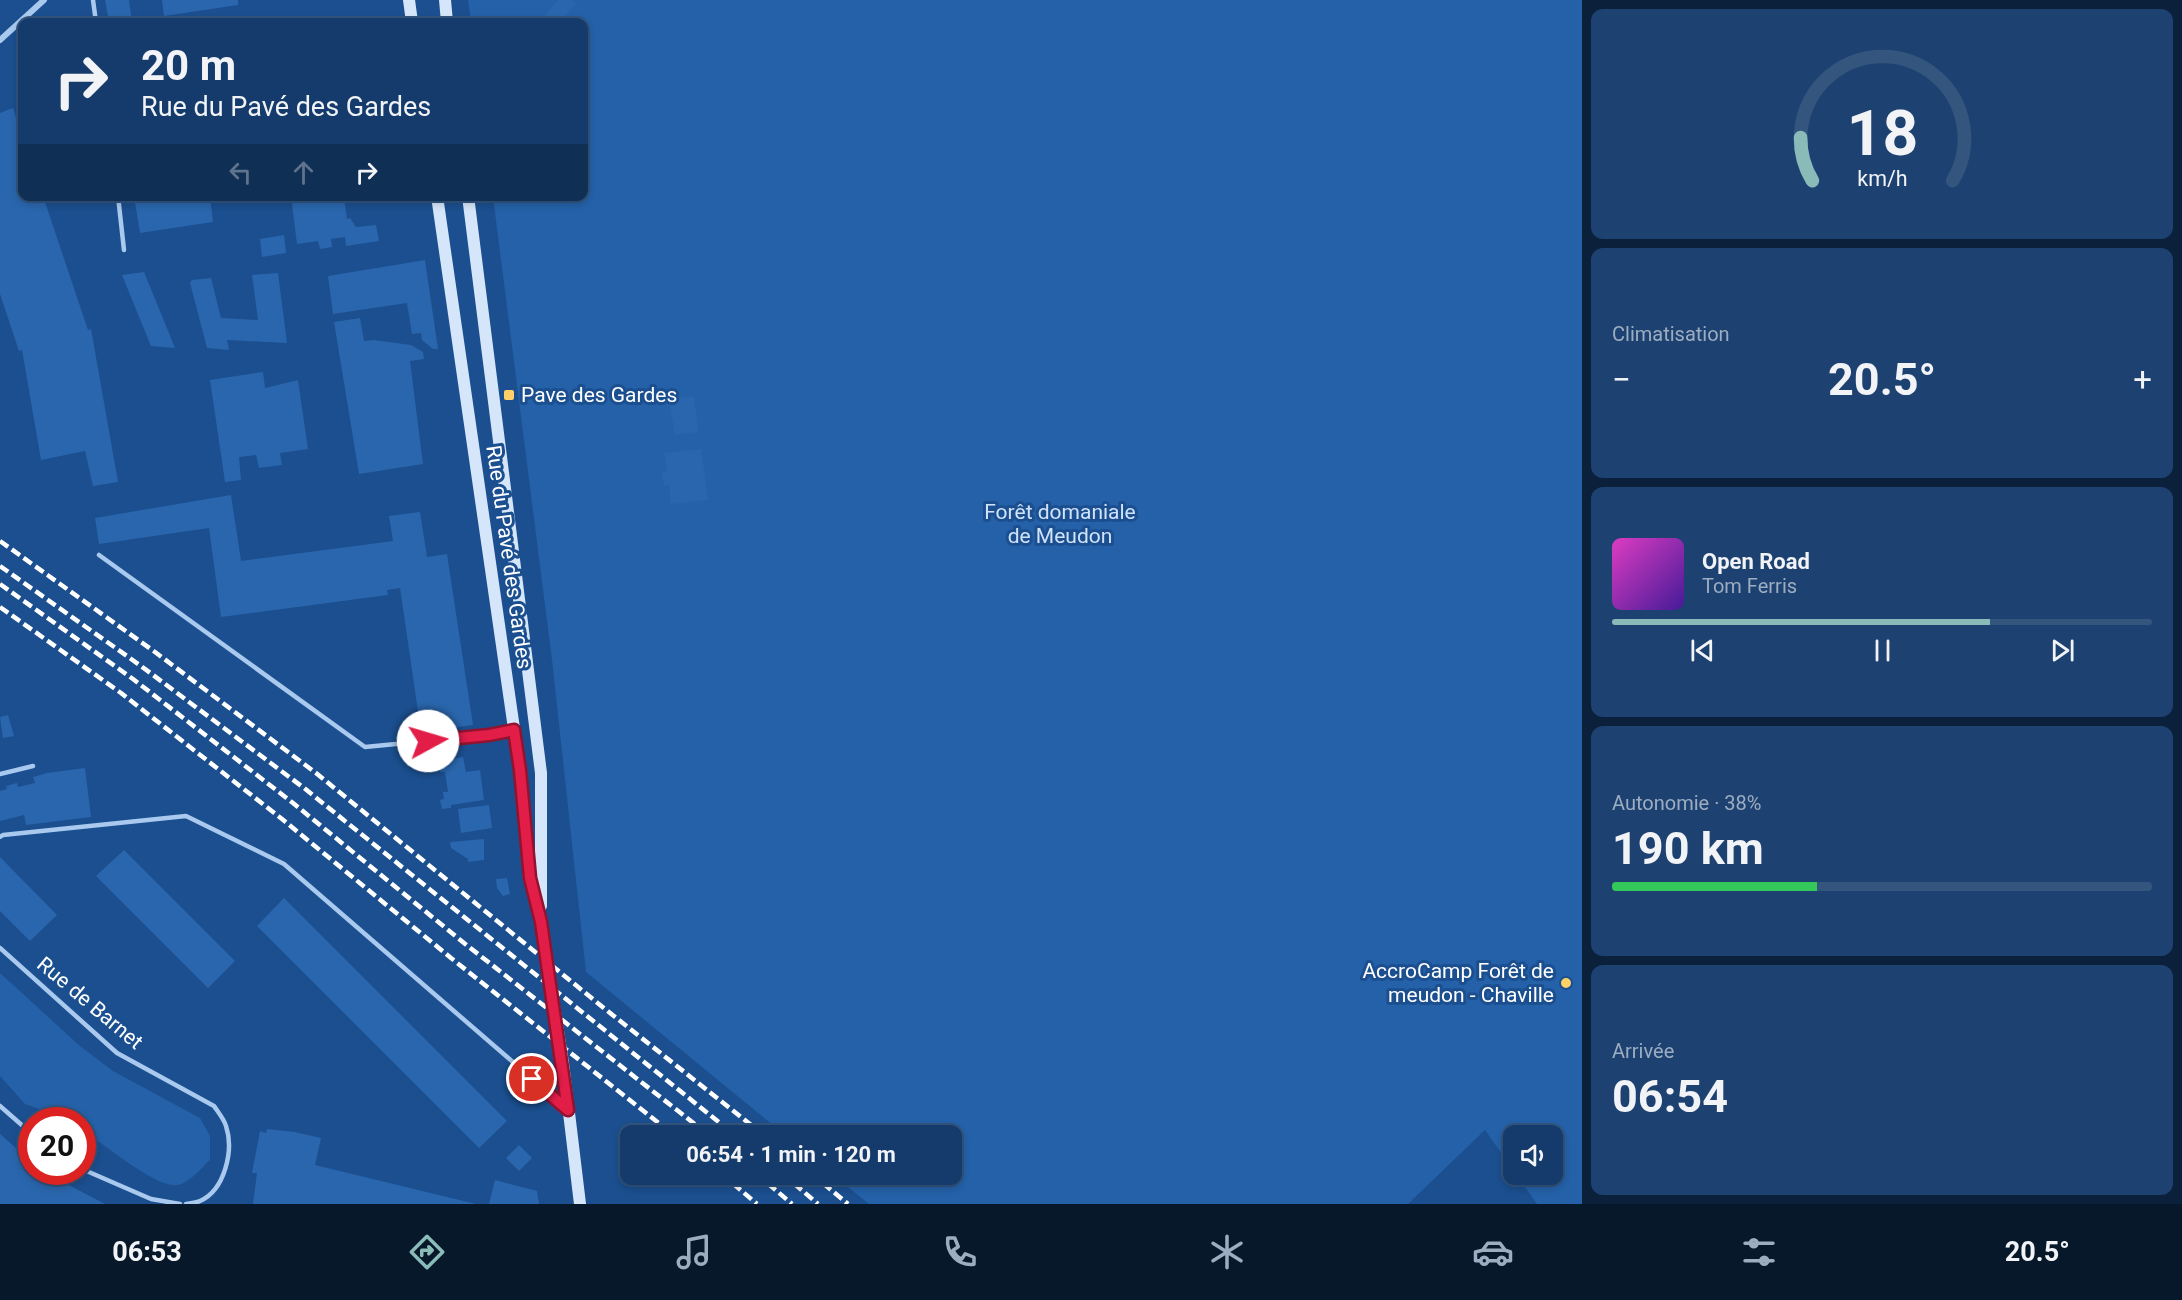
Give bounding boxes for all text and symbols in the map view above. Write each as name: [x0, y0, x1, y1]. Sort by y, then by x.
text: 20 m: [141, 41, 236, 90]
icon: right: [42, 42, 120, 120]
text: Rue du Pavé des Gardes: [141, 91, 431, 123]
text: 18: [1846, 97, 1918, 170]
icon: left: [224, 156, 257, 189]
icon: ahead: [287, 156, 320, 189]
icon: right: [350, 156, 383, 189]
text: km/h: [1857, 166, 1907, 191]
text: Climatisation: [1612, 322, 1730, 346]
text: 20.5°: [1828, 353, 1936, 406]
text: −: [1612, 360, 1631, 399]
text: +: [2133, 360, 2152, 399]
place label: Pave des Gardes: [521, 383, 677, 407]
marker: Pave des Gardes: [502, 388, 516, 402]
street label: Rue du Pavé des Gardes: [481, 444, 537, 670]
park label: Forêt domaniale de Meudon: [984, 500, 1136, 548]
text: Open Road: [1702, 549, 1810, 574]
text: Tom Ferris: [1702, 574, 1797, 598]
icon: previous: [1686, 634, 1719, 667]
icon: pause: [1866, 634, 1899, 667]
icon: next: [2046, 634, 2079, 667]
position arrow: [396, 709, 460, 773]
text: Autonomie · 38%: [1612, 791, 1761, 815]
text: 190 km: [1612, 822, 1764, 875]
street label: Rue de Barnet: [32, 952, 148, 1054]
place label: AccroCamp Forêt de meudon - Chaville: [1362, 959, 1554, 1007]
marker: AccroCamp Forêt de meudon - Chaville: [1559, 976, 1573, 990]
text: Arrivée: [1612, 1039, 1674, 1063]
pin: [506, 1053, 557, 1104]
icon: arrive: [515, 1062, 548, 1095]
text: 06:54: [1612, 1070, 1728, 1123]
speed limit sign: 20: [18, 1107, 96, 1185]
map controls: [1503, 1125, 1563, 1185]
button: sound: [1503, 1125, 1563, 1185]
text: 06:54 · 1 min · 120 m: [686, 1142, 896, 1167]
icon: directions: [406, 1231, 448, 1273]
icon: music: [673, 1231, 715, 1273]
icon: phone: [939, 1231, 981, 1273]
icon: climate: [1206, 1231, 1248, 1273]
icon: car: [1472, 1231, 1514, 1273]
icon: filters: [1738, 1231, 1780, 1273]
text: 06:53: [112, 1236, 182, 1268]
text: 20.5°: [2005, 1236, 2070, 1268]

